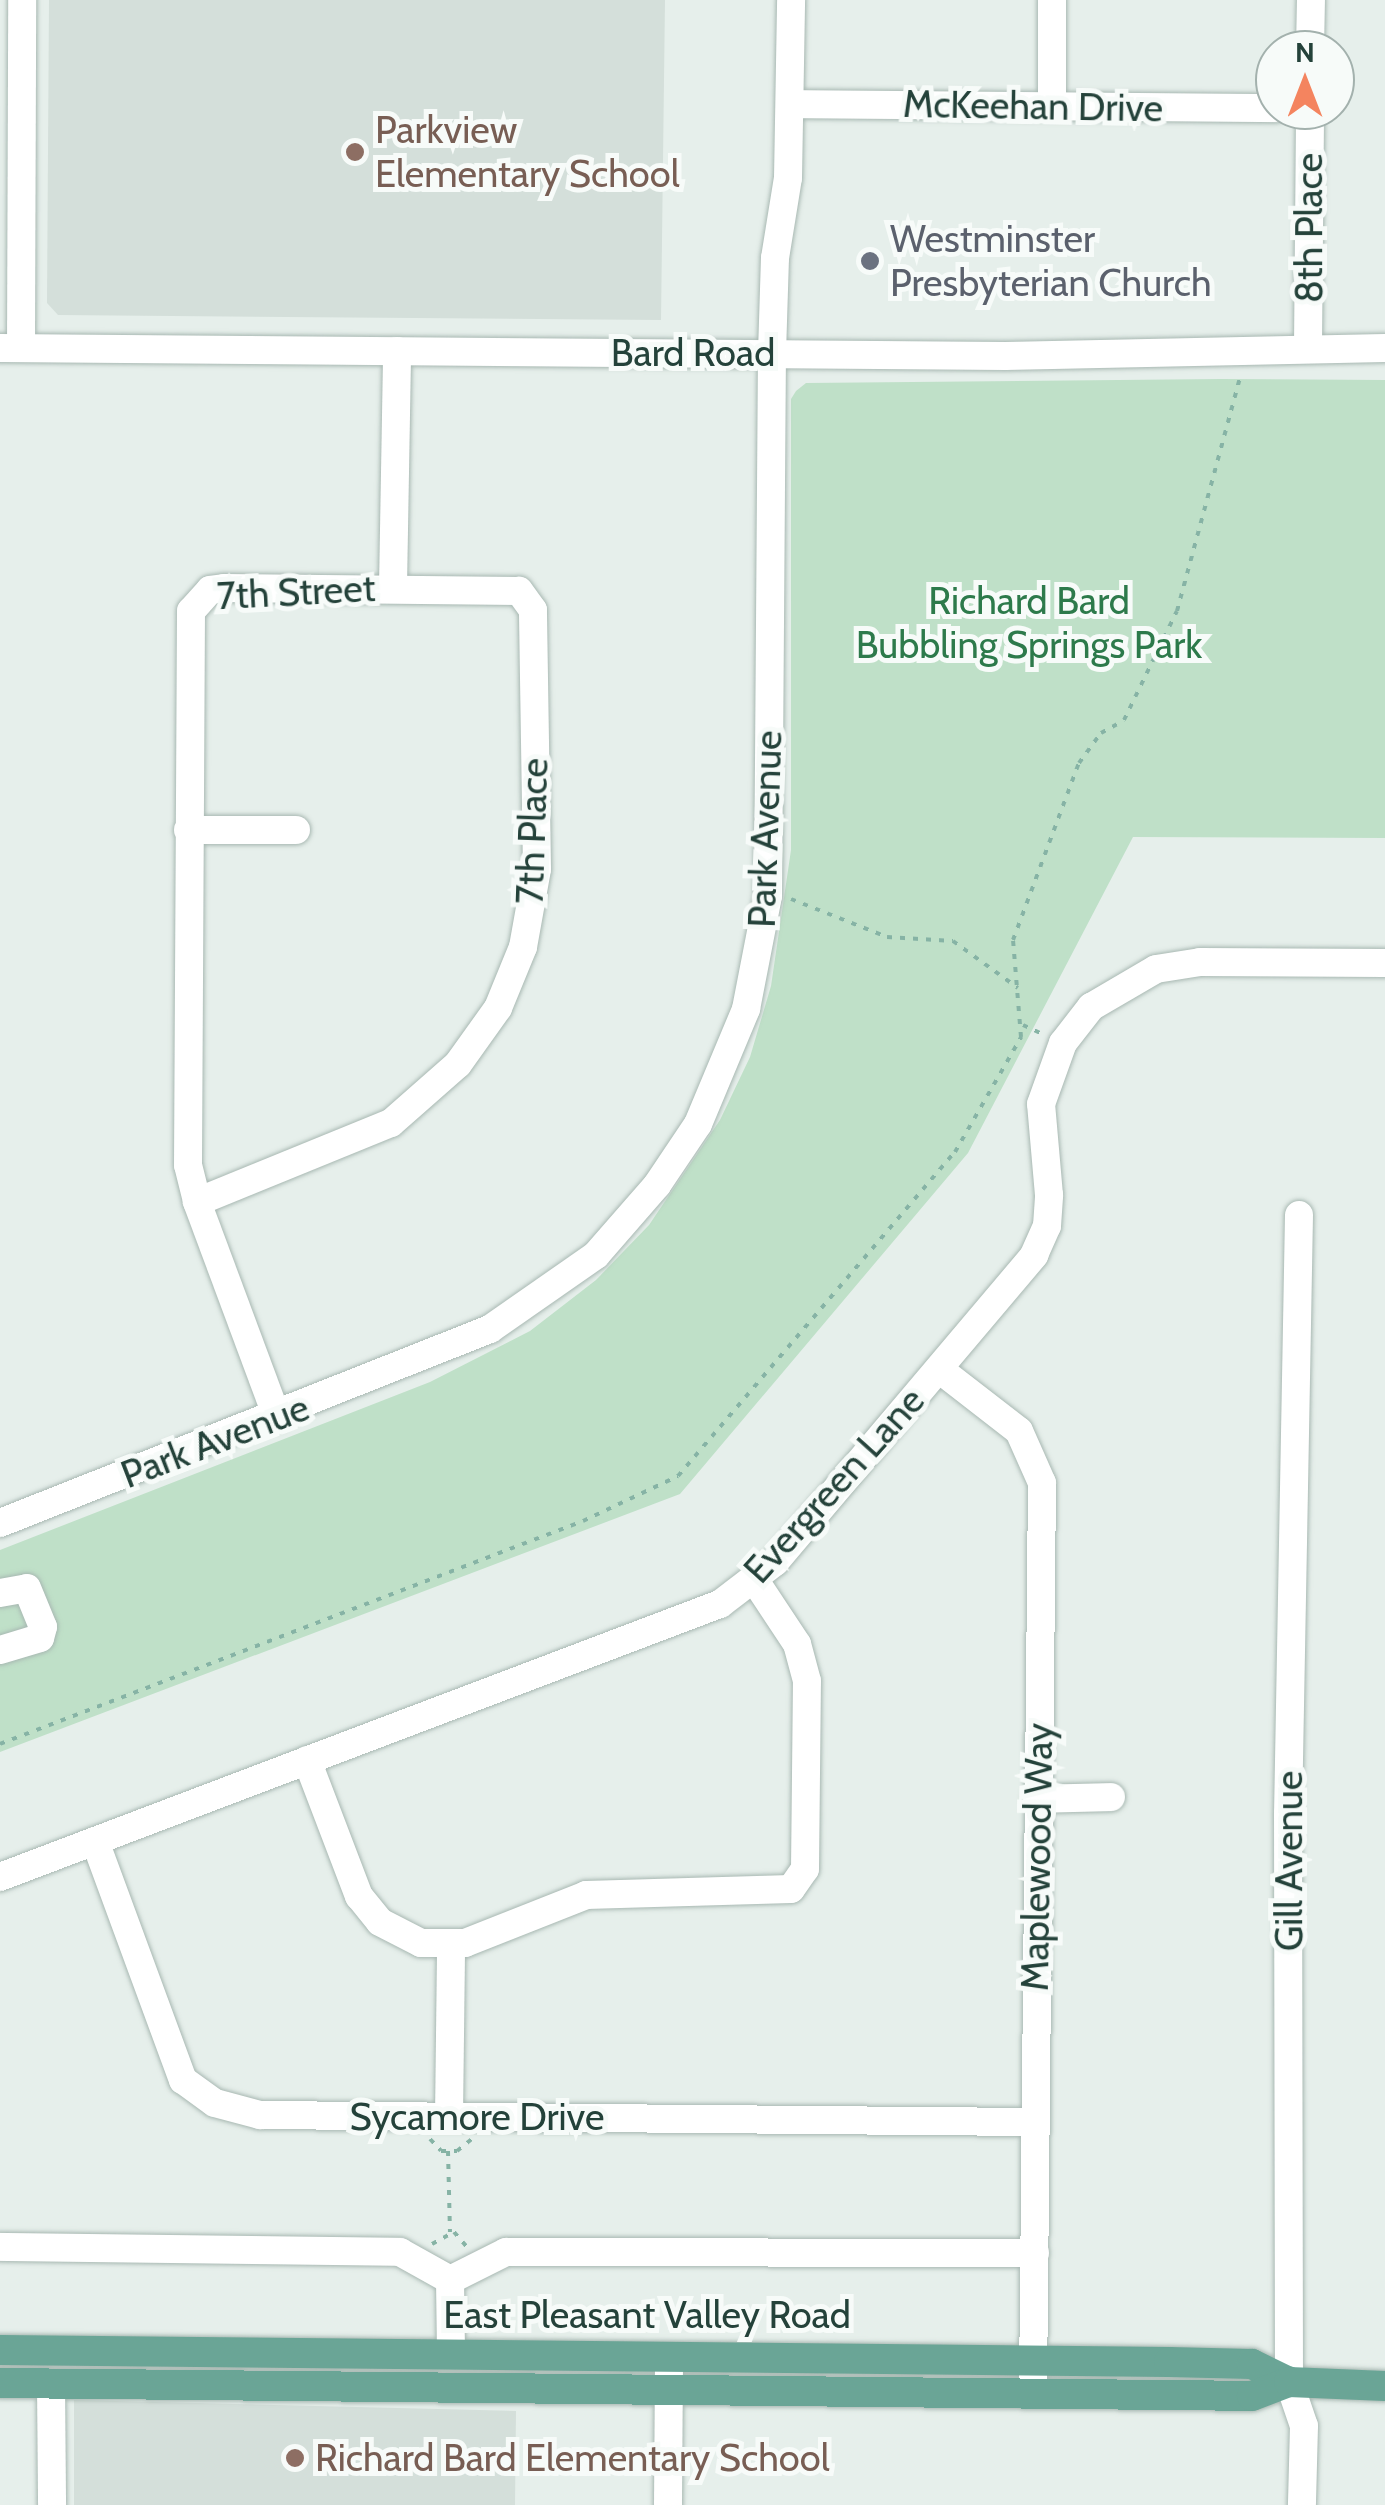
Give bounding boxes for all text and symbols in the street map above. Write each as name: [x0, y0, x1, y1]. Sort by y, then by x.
north arrow: [1255, 30, 1355, 130]
text: N: [1295, 35, 1315, 69]
street label: McKeehan Drive: [902, 81, 1164, 131]
place label: Parkview Elementary School: [375, 107, 680, 196]
marker: Parkview Elementary School: [344, 141, 366, 163]
street label: 8th Place: [1286, 153, 1332, 303]
place label: Westminster Presbyterian Church: [890, 216, 1211, 306]
marker: Westminster Presbyterian Church: [859, 250, 881, 272]
street label: Bard Road: [611, 330, 775, 376]
street label: 7th Street: [216, 565, 376, 619]
park label: Richard Bard Bubbling Springs Park: [856, 578, 1202, 668]
street label: Park Avenue: [739, 730, 791, 928]
street label: 7th Place: [507, 757, 557, 905]
street label: Evergreen Lane: [734, 1378, 934, 1592]
street label: Park Avenue: [115, 1384, 315, 1498]
street label: Maplewood Way: [1012, 1723, 1062, 1991]
street label: Gill Avenue: [1266, 1771, 1312, 1951]
street label: Sycamore Drive: [350, 2094, 604, 2140]
street label: East Pleasant Valley Road: [443, 2292, 851, 2338]
place label: Richard Bard Elementary School: [315, 2435, 830, 2481]
marker: Richard Bard Elementary School: [284, 2447, 306, 2469]

